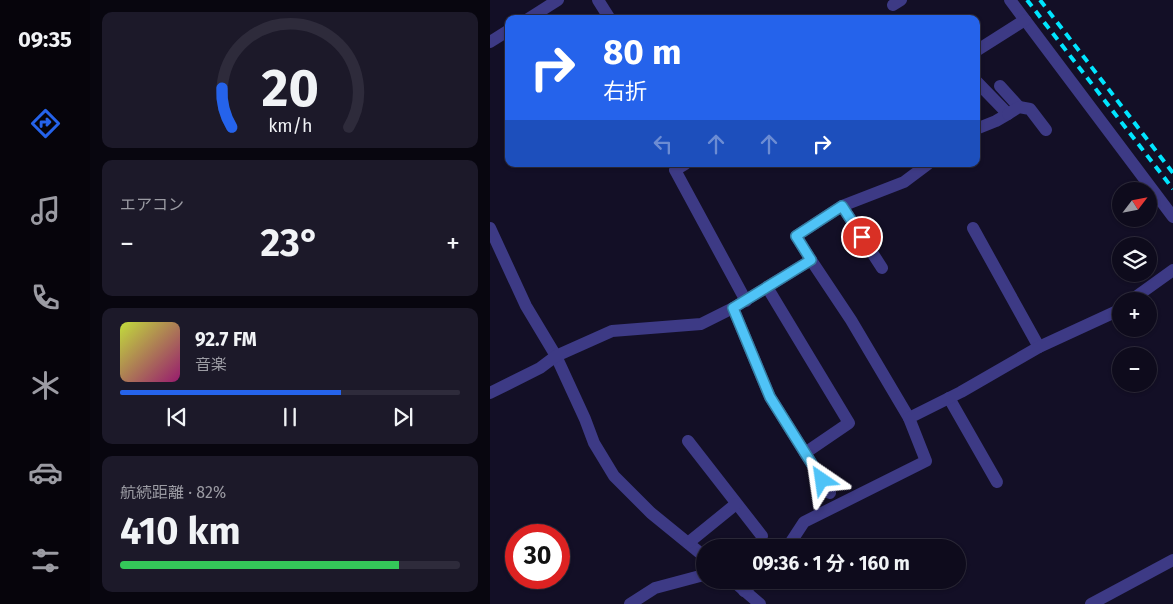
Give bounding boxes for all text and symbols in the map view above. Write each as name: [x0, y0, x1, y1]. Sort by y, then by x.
text: 09:35: [18, 26, 72, 53]
text: 80 m: [603, 31, 682, 73]
icon: right: [520, 35, 585, 100]
text: 20: [261, 57, 319, 120]
text: 右折: [603, 78, 647, 105]
icon: directions: [28, 106, 63, 141]
text: km/h: [268, 115, 312, 137]
icon: left: [649, 130, 677, 158]
icon: ahead: [702, 130, 730, 158]
icon: ahead: [755, 130, 783, 158]
icon: right: [808, 130, 836, 158]
north arrow: [1112, 182, 1158, 228]
map controls: [1112, 182, 1157, 392]
icon: music: [28, 193, 63, 228]
text: エアコン: [120, 195, 184, 214]
pin: [841, 216, 883, 258]
text: 23°: [261, 220, 320, 266]
icon: arrive: [848, 223, 876, 251]
text: −: [120, 227, 134, 260]
text: +: [446, 227, 460, 260]
button: layers: [1112, 237, 1157, 282]
icon: phone: [28, 280, 63, 315]
button: +: [1112, 292, 1157, 337]
text: 92.7 FM: [195, 328, 257, 351]
button: −: [1112, 347, 1157, 392]
text: 音楽: [195, 355, 227, 374]
icon: climate: [28, 368, 63, 403]
icon: previous: [163, 403, 191, 431]
icon: pause: [276, 403, 304, 431]
icon: next: [389, 403, 417, 431]
position arrow: [795, 453, 847, 505]
icon: car: [28, 455, 63, 490]
text: 航続距離 · 82%: [120, 483, 226, 502]
text: 410 km: [120, 508, 241, 554]
speed limit sign: 30: [505, 524, 570, 589]
icon: filters: [28, 543, 63, 578]
text: 09:36 · 1 分 · 160 m: [752, 552, 910, 575]

